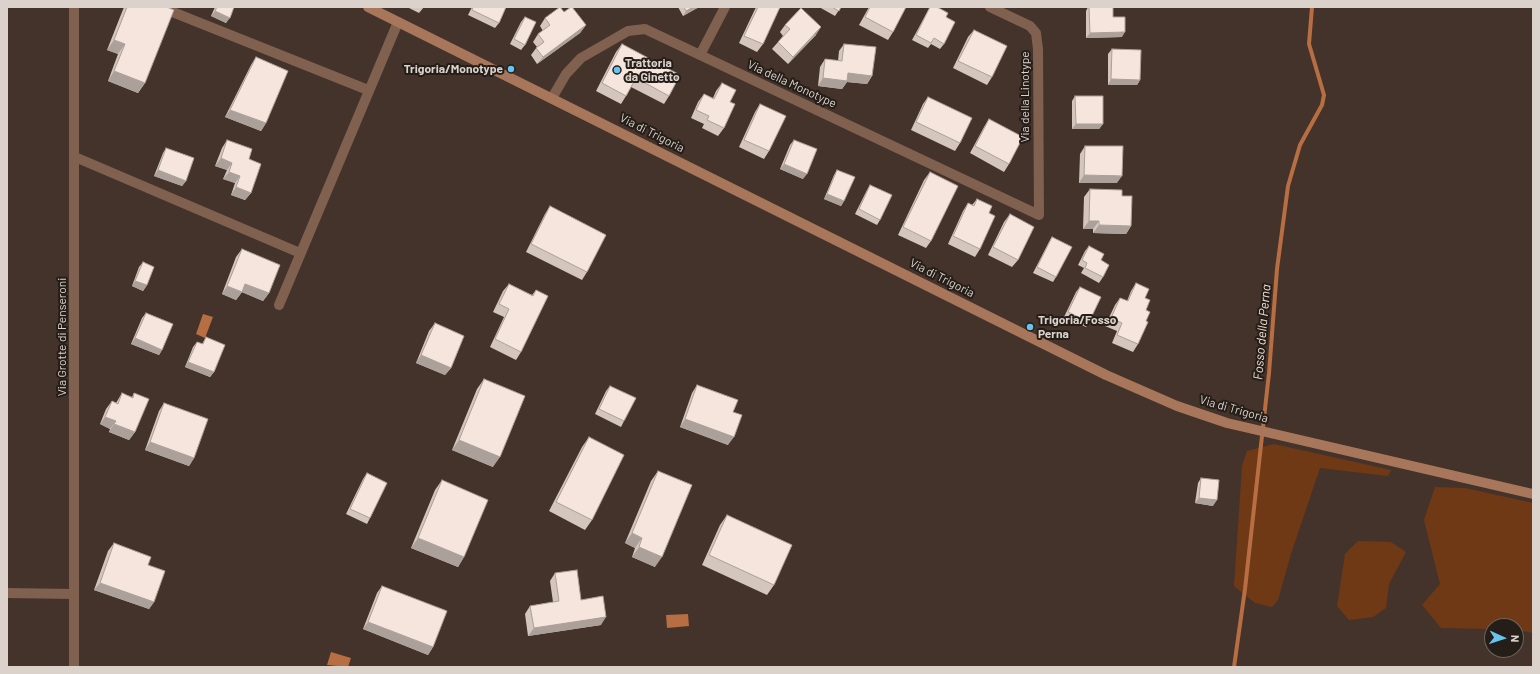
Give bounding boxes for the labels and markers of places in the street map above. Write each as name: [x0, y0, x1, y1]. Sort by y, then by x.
place label: Trattoria da Ginetto: [625, 56, 680, 84]
place label: Trigoria/Monotype: [404, 62, 503, 76]
marker: Trigoria/Monotype: [506, 64, 516, 74]
marker: Trattoria da Ginetto: [612, 65, 622, 75]
place label: Trigoria/Fosso Perna: [1038, 313, 1116, 341]
marker: Trigoria/Fosso Perna: [1025, 322, 1035, 332]

